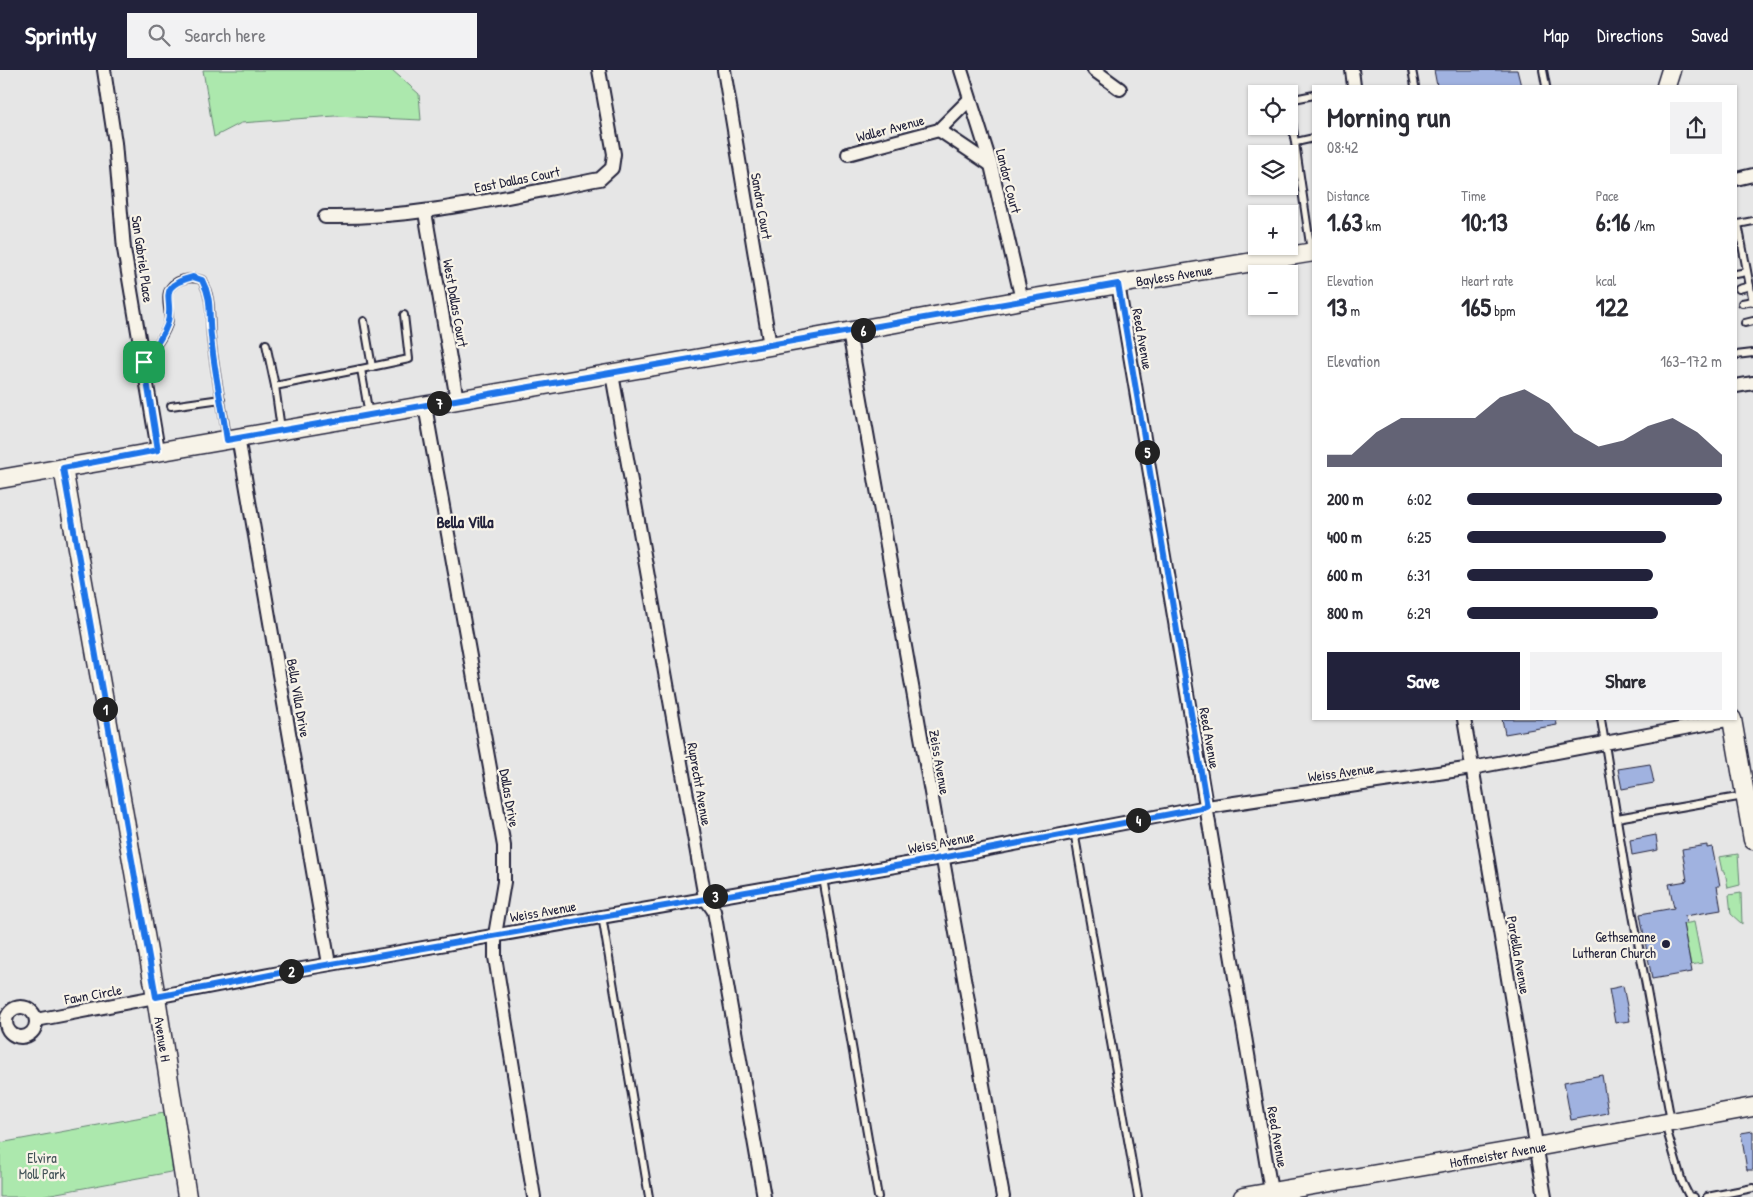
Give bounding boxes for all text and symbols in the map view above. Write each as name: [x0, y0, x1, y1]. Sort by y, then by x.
search box: [127, 13, 477, 58]
text: Sprintly: [25, 19, 97, 51]
icon: search: [145, 21, 173, 49]
text: Search here: [185, 22, 266, 48]
text: Map: [1544, 23, 1569, 48]
text: Directions: [1597, 23, 1663, 48]
text: Saved: [1691, 23, 1728, 48]
map controls: [1248, 85, 1298, 315]
button: locate: [1248, 85, 1298, 135]
text: Morning run: [1327, 98, 1451, 136]
button: share: [1670, 102, 1722, 154]
street label: Waller Avenue: [854, 110, 927, 146]
text: 08:42: [1327, 136, 1358, 158]
button: layers: [1248, 145, 1298, 195]
street label: Landor Court: [992, 147, 1026, 215]
street label: East Dallas Court: [473, 161, 561, 197]
street label: Sandra Court: [747, 171, 777, 241]
text: Distance: [1327, 186, 1370, 205]
text: Time: [1461, 186, 1486, 205]
text: Pace: [1596, 186, 1619, 205]
button: +: [1248, 205, 1298, 255]
text: 1.63: [1327, 205, 1363, 239]
text: 10:13: [1461, 205, 1508, 239]
text: 6:16: [1596, 205, 1630, 239]
street label: San Gabriel Place: [128, 214, 159, 304]
text: km: [1363, 216, 1381, 235]
text: /km: [1630, 216, 1655, 235]
street label: West Dallas Court: [439, 258, 473, 349]
street label: Bayless Avenue: [1134, 260, 1214, 291]
button: −: [1248, 265, 1298, 315]
text: Elevation: [1327, 271, 1374, 290]
text: Heart rate: [1461, 271, 1514, 290]
text: kcal: [1596, 271, 1616, 290]
text: 13: [1327, 290, 1347, 324]
text: 165: [1461, 290, 1491, 324]
text: 122: [1596, 290, 1628, 324]
text: m: [1347, 301, 1360, 320]
text: bpm: [1491, 301, 1515, 320]
street label: Reed Avenue: [1128, 307, 1158, 371]
pin: 6: [850, 318, 876, 342]
text: 6: [861, 321, 866, 340]
pin: [123, 341, 165, 383]
icon: arrive: [130, 348, 158, 376]
text: Elevation: [1327, 350, 1380, 372]
text: 163–172 m: [1660, 350, 1722, 372]
pin: 7: [426, 390, 452, 416]
text: 7: [436, 394, 443, 413]
pin: 5: [1134, 440, 1160, 464]
text: 5: [1145, 443, 1150, 462]
text: 200 m: [1327, 488, 1363, 510]
text: 6:02: [1407, 488, 1432, 510]
district label: Bella Villa: [436, 511, 494, 533]
text: 400 m: [1327, 526, 1362, 548]
text: 6:25: [1407, 526, 1431, 548]
text: 600 m: [1327, 564, 1362, 586]
text: 6:31: [1407, 564, 1430, 586]
text: 800 m: [1327, 602, 1363, 624]
text: 6:29: [1407, 602, 1430, 624]
button: Save: [1327, 652, 1520, 710]
button: Share: [1530, 652, 1722, 710]
street label: Bella Villa Drive: [283, 657, 315, 739]
pin: 1: [92, 696, 118, 722]
text: 1: [103, 700, 108, 719]
street label: Reed Avenue: [1195, 706, 1225, 770]
street label: Zeiss Avenue: [925, 728, 955, 796]
street label: Ruprecht Avenue: [682, 741, 717, 827]
street label: Weiss Avenue: [1307, 758, 1376, 786]
street label: Dallas Drive: [496, 767, 525, 829]
pin: 4: [1126, 808, 1150, 832]
text: 4: [1136, 811, 1141, 830]
street label: Weiss Avenue: [906, 826, 976, 858]
pin: 3: [702, 884, 728, 908]
text: 3: [712, 887, 719, 906]
street label: Weiss Avenue: [508, 896, 578, 926]
street label: Pardella Avenue: [1503, 915, 1535, 996]
place label: Gethsemane Lutheran Church: [1573, 927, 1656, 962]
marker: Gethsemane Lutheran Church: [1660, 938, 1672, 950]
pin: 2: [278, 958, 304, 984]
text: 2: [288, 962, 295, 981]
street label: Fawn Circle: [62, 980, 123, 1009]
street label: Avenue H: [150, 1015, 176, 1063]
street label: Reed Avenue: [1263, 1105, 1293, 1169]
street label: Hoffmeister Avenue: [1448, 1136, 1548, 1172]
park label: Elvira Moll Park: [19, 1148, 66, 1183]

